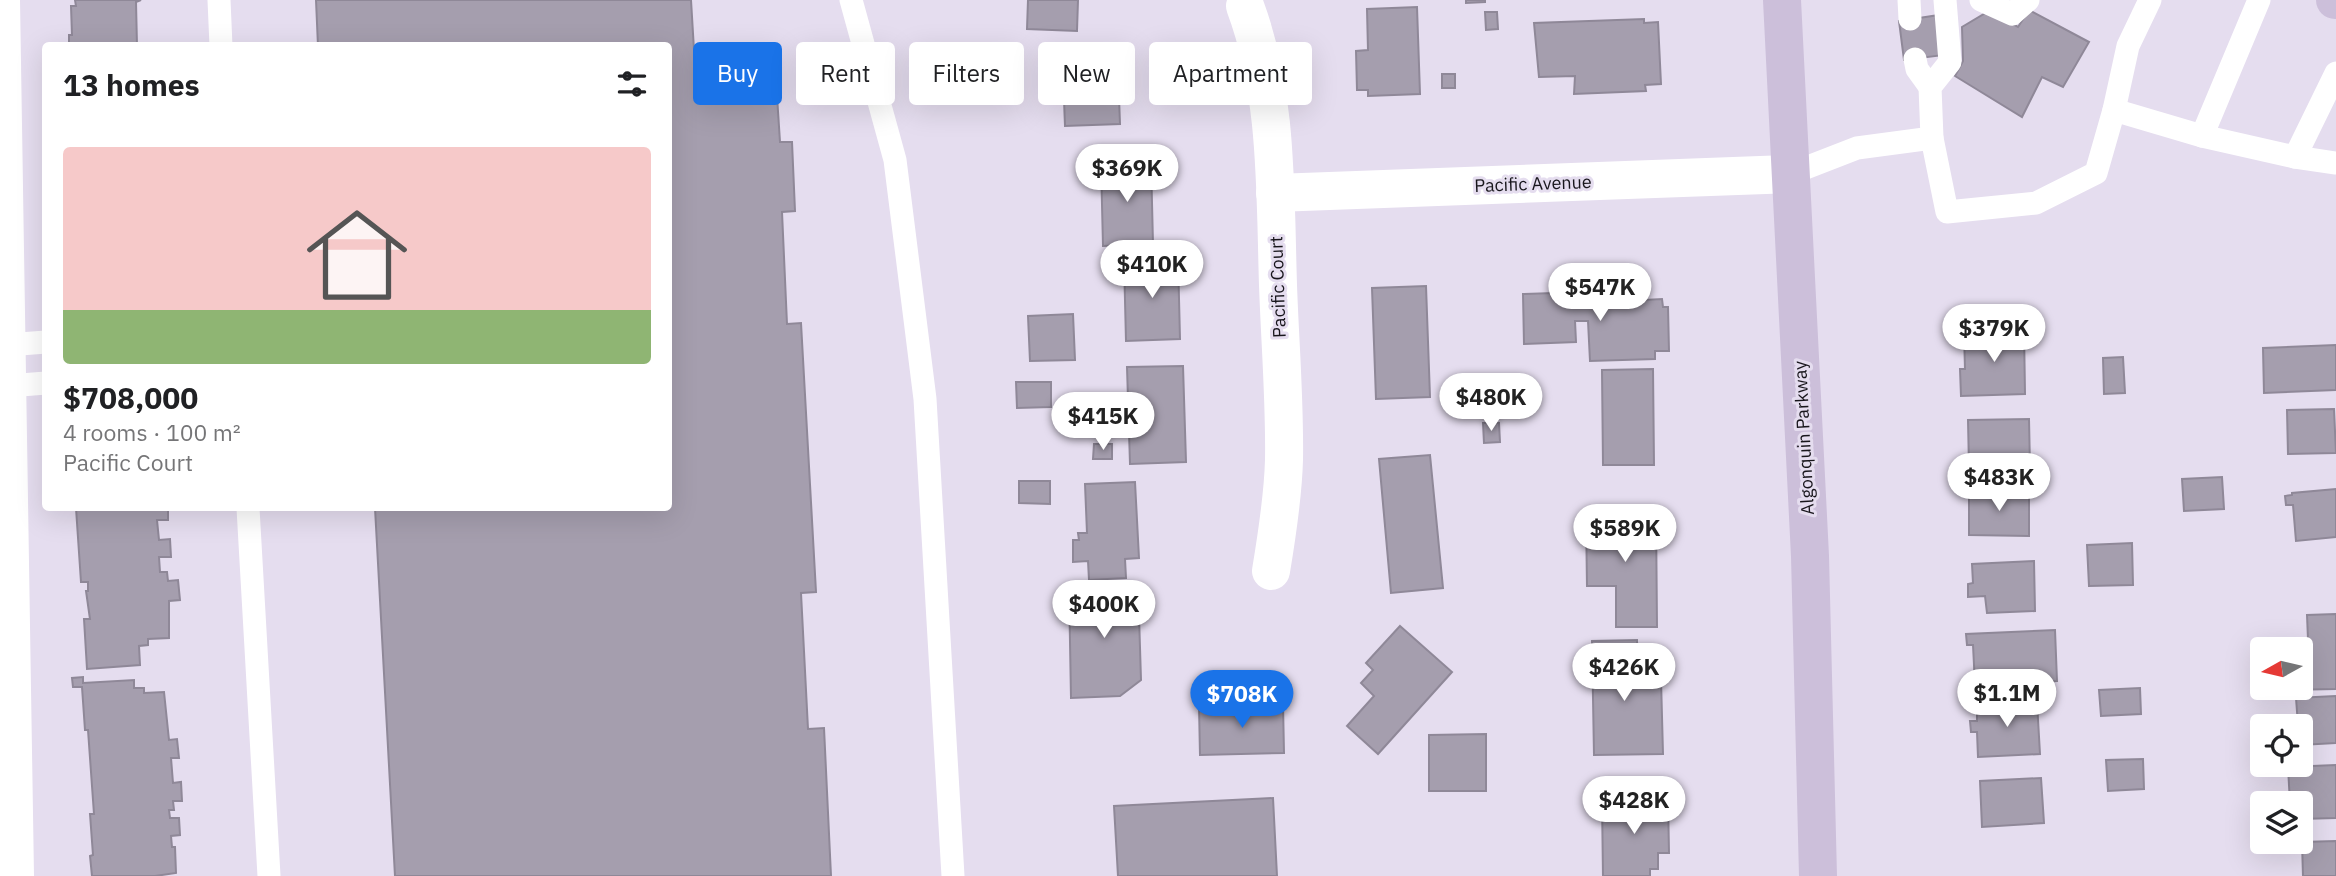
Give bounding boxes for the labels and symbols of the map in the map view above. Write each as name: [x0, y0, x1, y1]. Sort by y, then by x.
pin: $369K: [1078, 144, 1176, 204]
street label: Pacific Avenue: [1474, 170, 1592, 197]
street label: Pacific Court: [1264, 236, 1291, 338]
pin: $410K: [1103, 240, 1201, 300]
pin: $547K: [1551, 264, 1649, 323]
pin: $379K: [1945, 304, 2043, 364]
street label: Algonquin Parkway: [1788, 360, 1819, 516]
pin: $480K: [1442, 374, 1540, 433]
pin: $415K: [1054, 392, 1152, 452]
pin: $483K: [1950, 454, 2048, 513]
pin: $589K: [1576, 504, 1674, 564]
pin: $400K: [1055, 580, 1153, 640]
north arrow: [2250, 637, 2314, 700]
pin: $426K: [1575, 644, 1673, 703]
pin: $708K: [1193, 670, 1291, 730]
pin: $1.1M: [1958, 670, 2056, 729]
pin: $428K: [1585, 776, 1683, 836]

